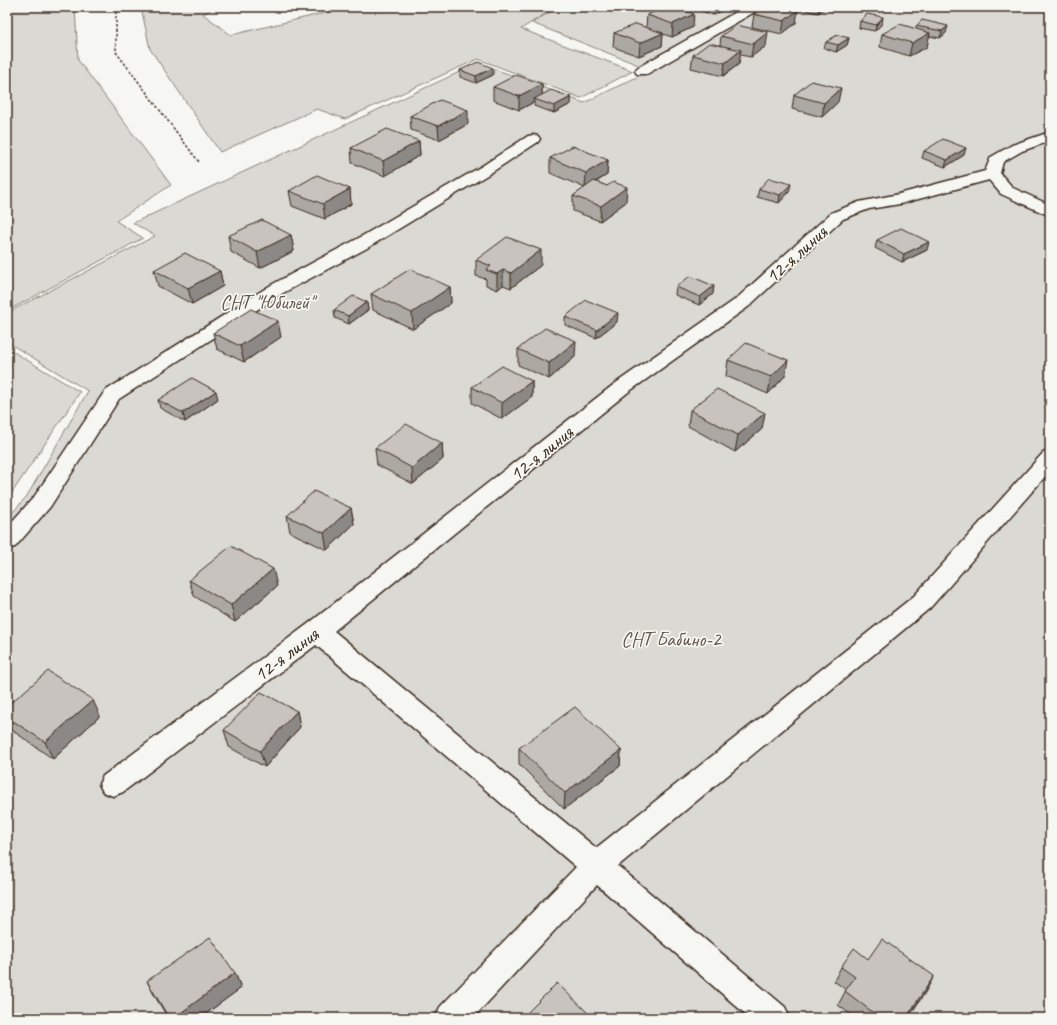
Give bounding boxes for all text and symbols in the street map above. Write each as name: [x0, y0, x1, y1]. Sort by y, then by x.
street label: 12-я линия: [760, 220, 833, 289]
park label: СНТ "Юбилей": [220, 290, 318, 315]
street label: 12-я линия: [504, 420, 579, 487]
street label: 12-я линия: [249, 621, 324, 687]
park label: СНТ Бабино-2: [621, 627, 723, 652]

